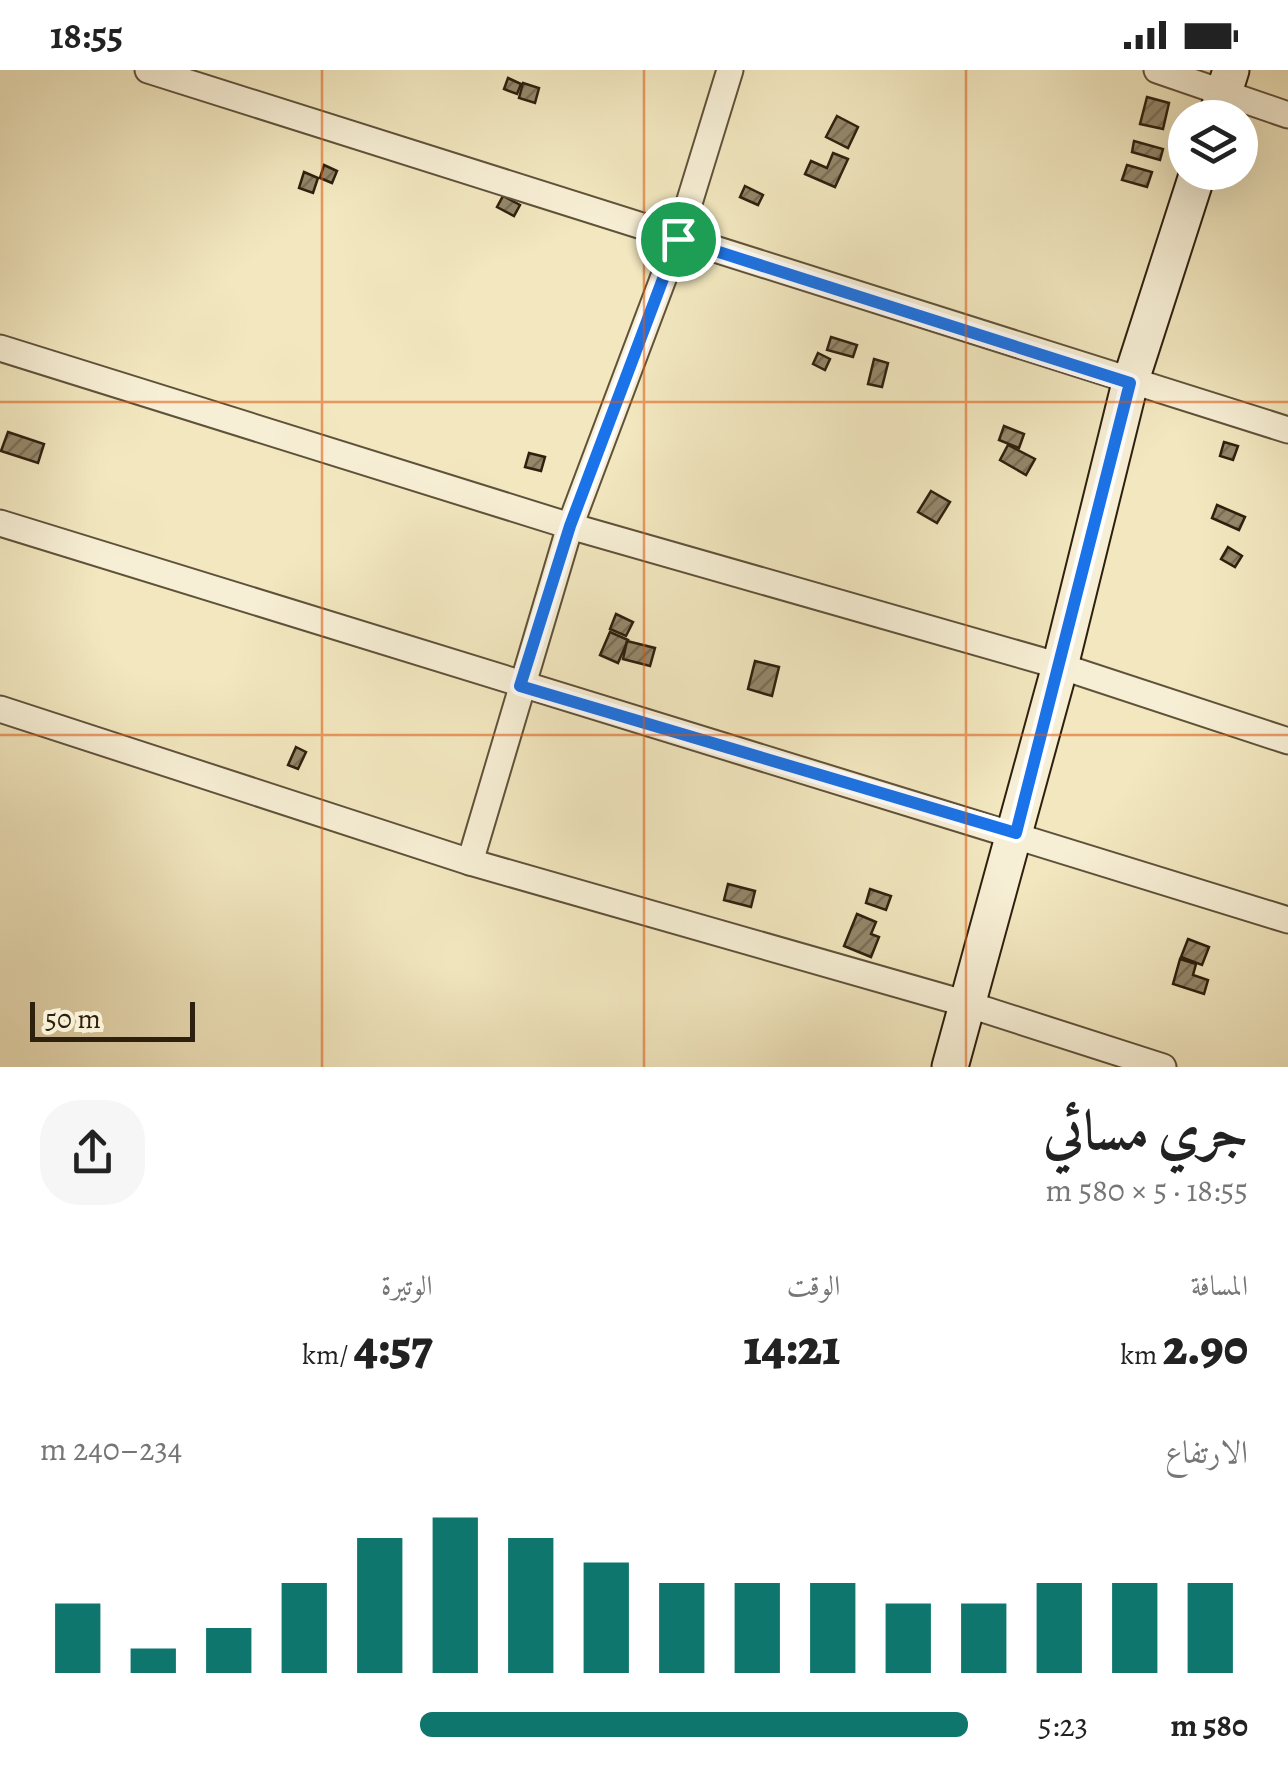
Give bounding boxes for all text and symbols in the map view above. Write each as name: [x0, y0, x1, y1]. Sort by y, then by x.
text: 18:55: [50, 9, 123, 61]
map controls: [1168, 100, 1258, 190]
button: layers: [1168, 100, 1258, 190]
pin: [636, 197, 721, 282]
icon: arrive: [651, 212, 706, 267]
scale bar: [30, 997, 195, 1041]
text: 50 m: [45, 1000, 101, 1038]
text: جري مسائي: [1043, 1093, 1248, 1168]
button: share: [40, 1100, 145, 1205]
text: 18:55 · 5 × 580 m: [1045, 1168, 1248, 1212]
text: الوتيرة: [381, 1267, 433, 1305]
text: الوقت: [787, 1267, 840, 1305]
text: المسافة: [1191, 1267, 1248, 1305]
text: 4:57: [354, 1313, 433, 1381]
text: 14:21: [743, 1313, 840, 1381]
text: 2.90: [1163, 1313, 1248, 1381]
text: /km: [302, 1336, 354, 1374]
text: km: [1120, 1336, 1163, 1374]
text: 234–240 m: [40, 1427, 182, 1471]
text: الارتفاع: [1165, 1430, 1248, 1474]
text: 5:23: [1038, 1703, 1088, 1747]
text: 580 m: [1170, 1703, 1248, 1747]

